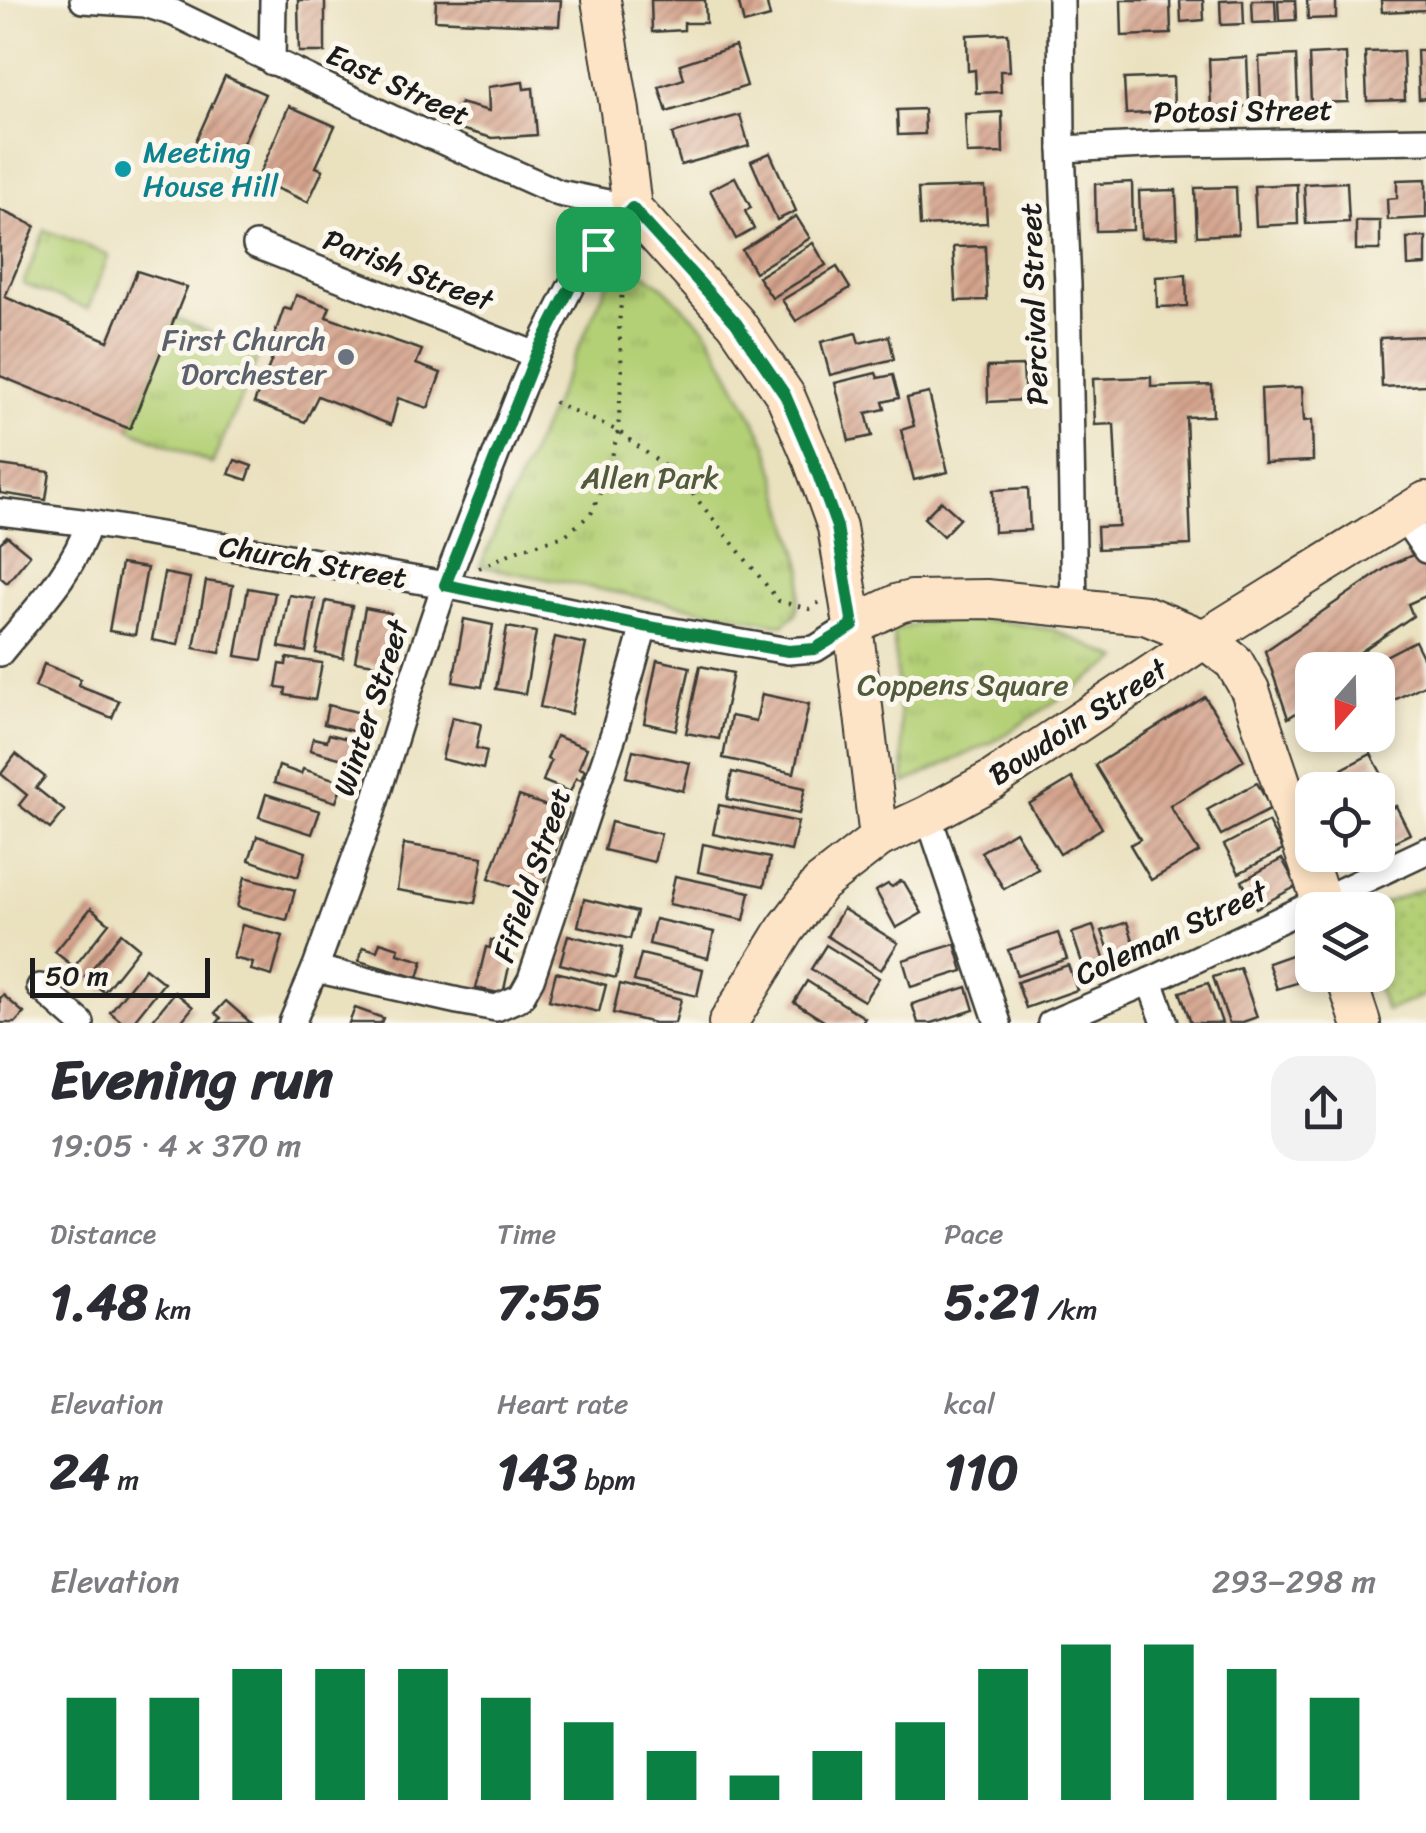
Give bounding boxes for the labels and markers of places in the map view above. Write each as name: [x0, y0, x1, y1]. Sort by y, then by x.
place label: Meeting House Hill: [143, 125, 279, 213]
marker: Meeting House Hill: [112, 158, 134, 180]
pin: [556, 207, 641, 292]
place label: First Church Dorchester: [162, 313, 328, 401]
marker: First Church Dorchester: [335, 346, 357, 368]

